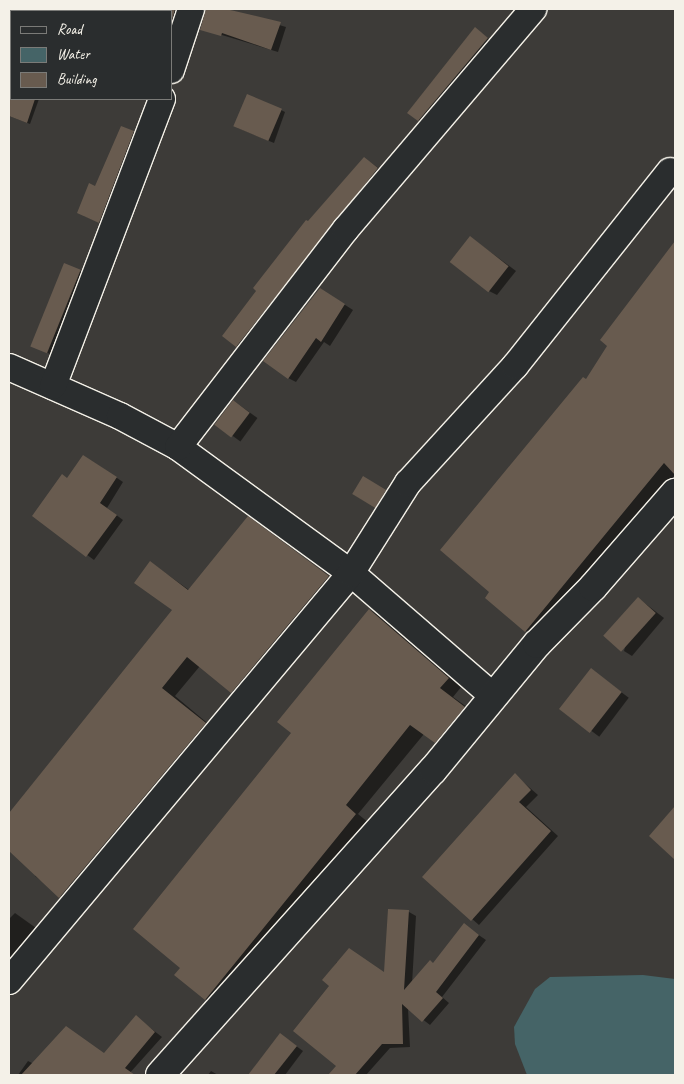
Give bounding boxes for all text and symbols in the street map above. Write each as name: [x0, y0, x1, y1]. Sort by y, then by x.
legend: [10, 10, 172, 100]
text: Road: [57, 20, 82, 39]
text: Water: [57, 45, 90, 64]
text: Building: [57, 70, 96, 89]

